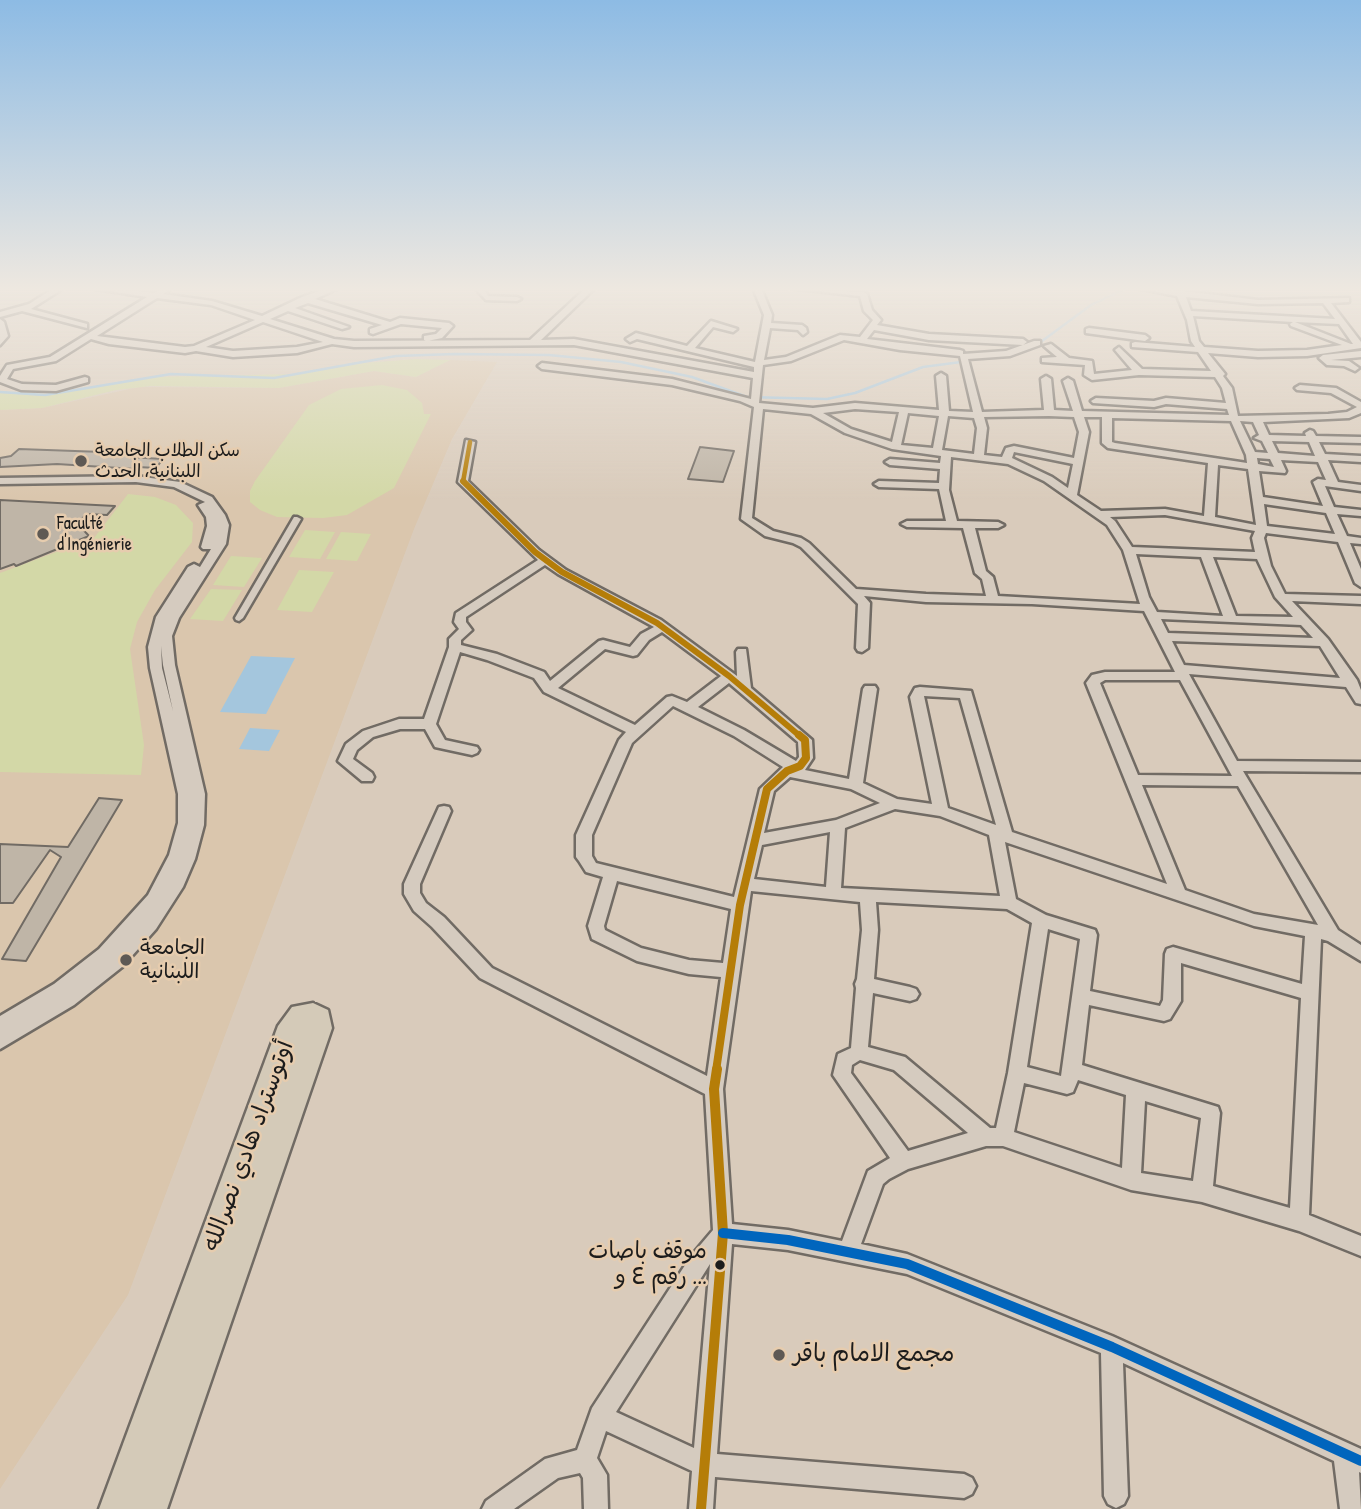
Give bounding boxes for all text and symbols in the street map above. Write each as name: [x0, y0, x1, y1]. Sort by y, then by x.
place label: سكن الطلاب الجامعة اللبنانية، الحدث: [95, 440, 240, 482]
marker: سكن الطلاب الجامعة اللبنانية، الحدث: [73, 453, 89, 469]
place label: Faculté d'Ingénierie: [57, 513, 132, 556]
marker: Faculté d'Ingénierie: [35, 526, 51, 542]
place label: الجامعة اللبنانية: [140, 935, 205, 985]
marker: الجامعة اللبنانية: [118, 952, 134, 968]
street label: أوتوستراد هادي نصرالله: [198, 1037, 300, 1255]
place label: موقف باصات رقم ٤ و ...: [588, 1238, 707, 1292]
marker: موقف باصات رقم ٤ و ...: [713, 1258, 727, 1272]
place label: مجمع الامام باقر: [793, 1341, 955, 1369]
marker: مجمع الامام باقر: [771, 1347, 787, 1363]

